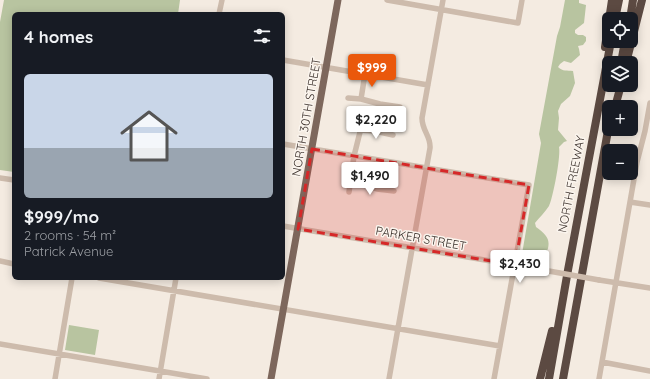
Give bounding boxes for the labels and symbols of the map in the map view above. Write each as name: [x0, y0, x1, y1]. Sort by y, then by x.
pin: $999: [348, 54, 396, 88]
street label: NORTH 30TH STREET: [288, 57, 324, 177]
pin: $2,220: [343, 106, 409, 140]
street label: NORTH FREEWAY: [554, 134, 588, 234]
pin: $1,490: [337, 162, 403, 196]
street label: PARKER STREET: [375, 223, 467, 253]
pin: $2,430: [487, 250, 553, 284]

